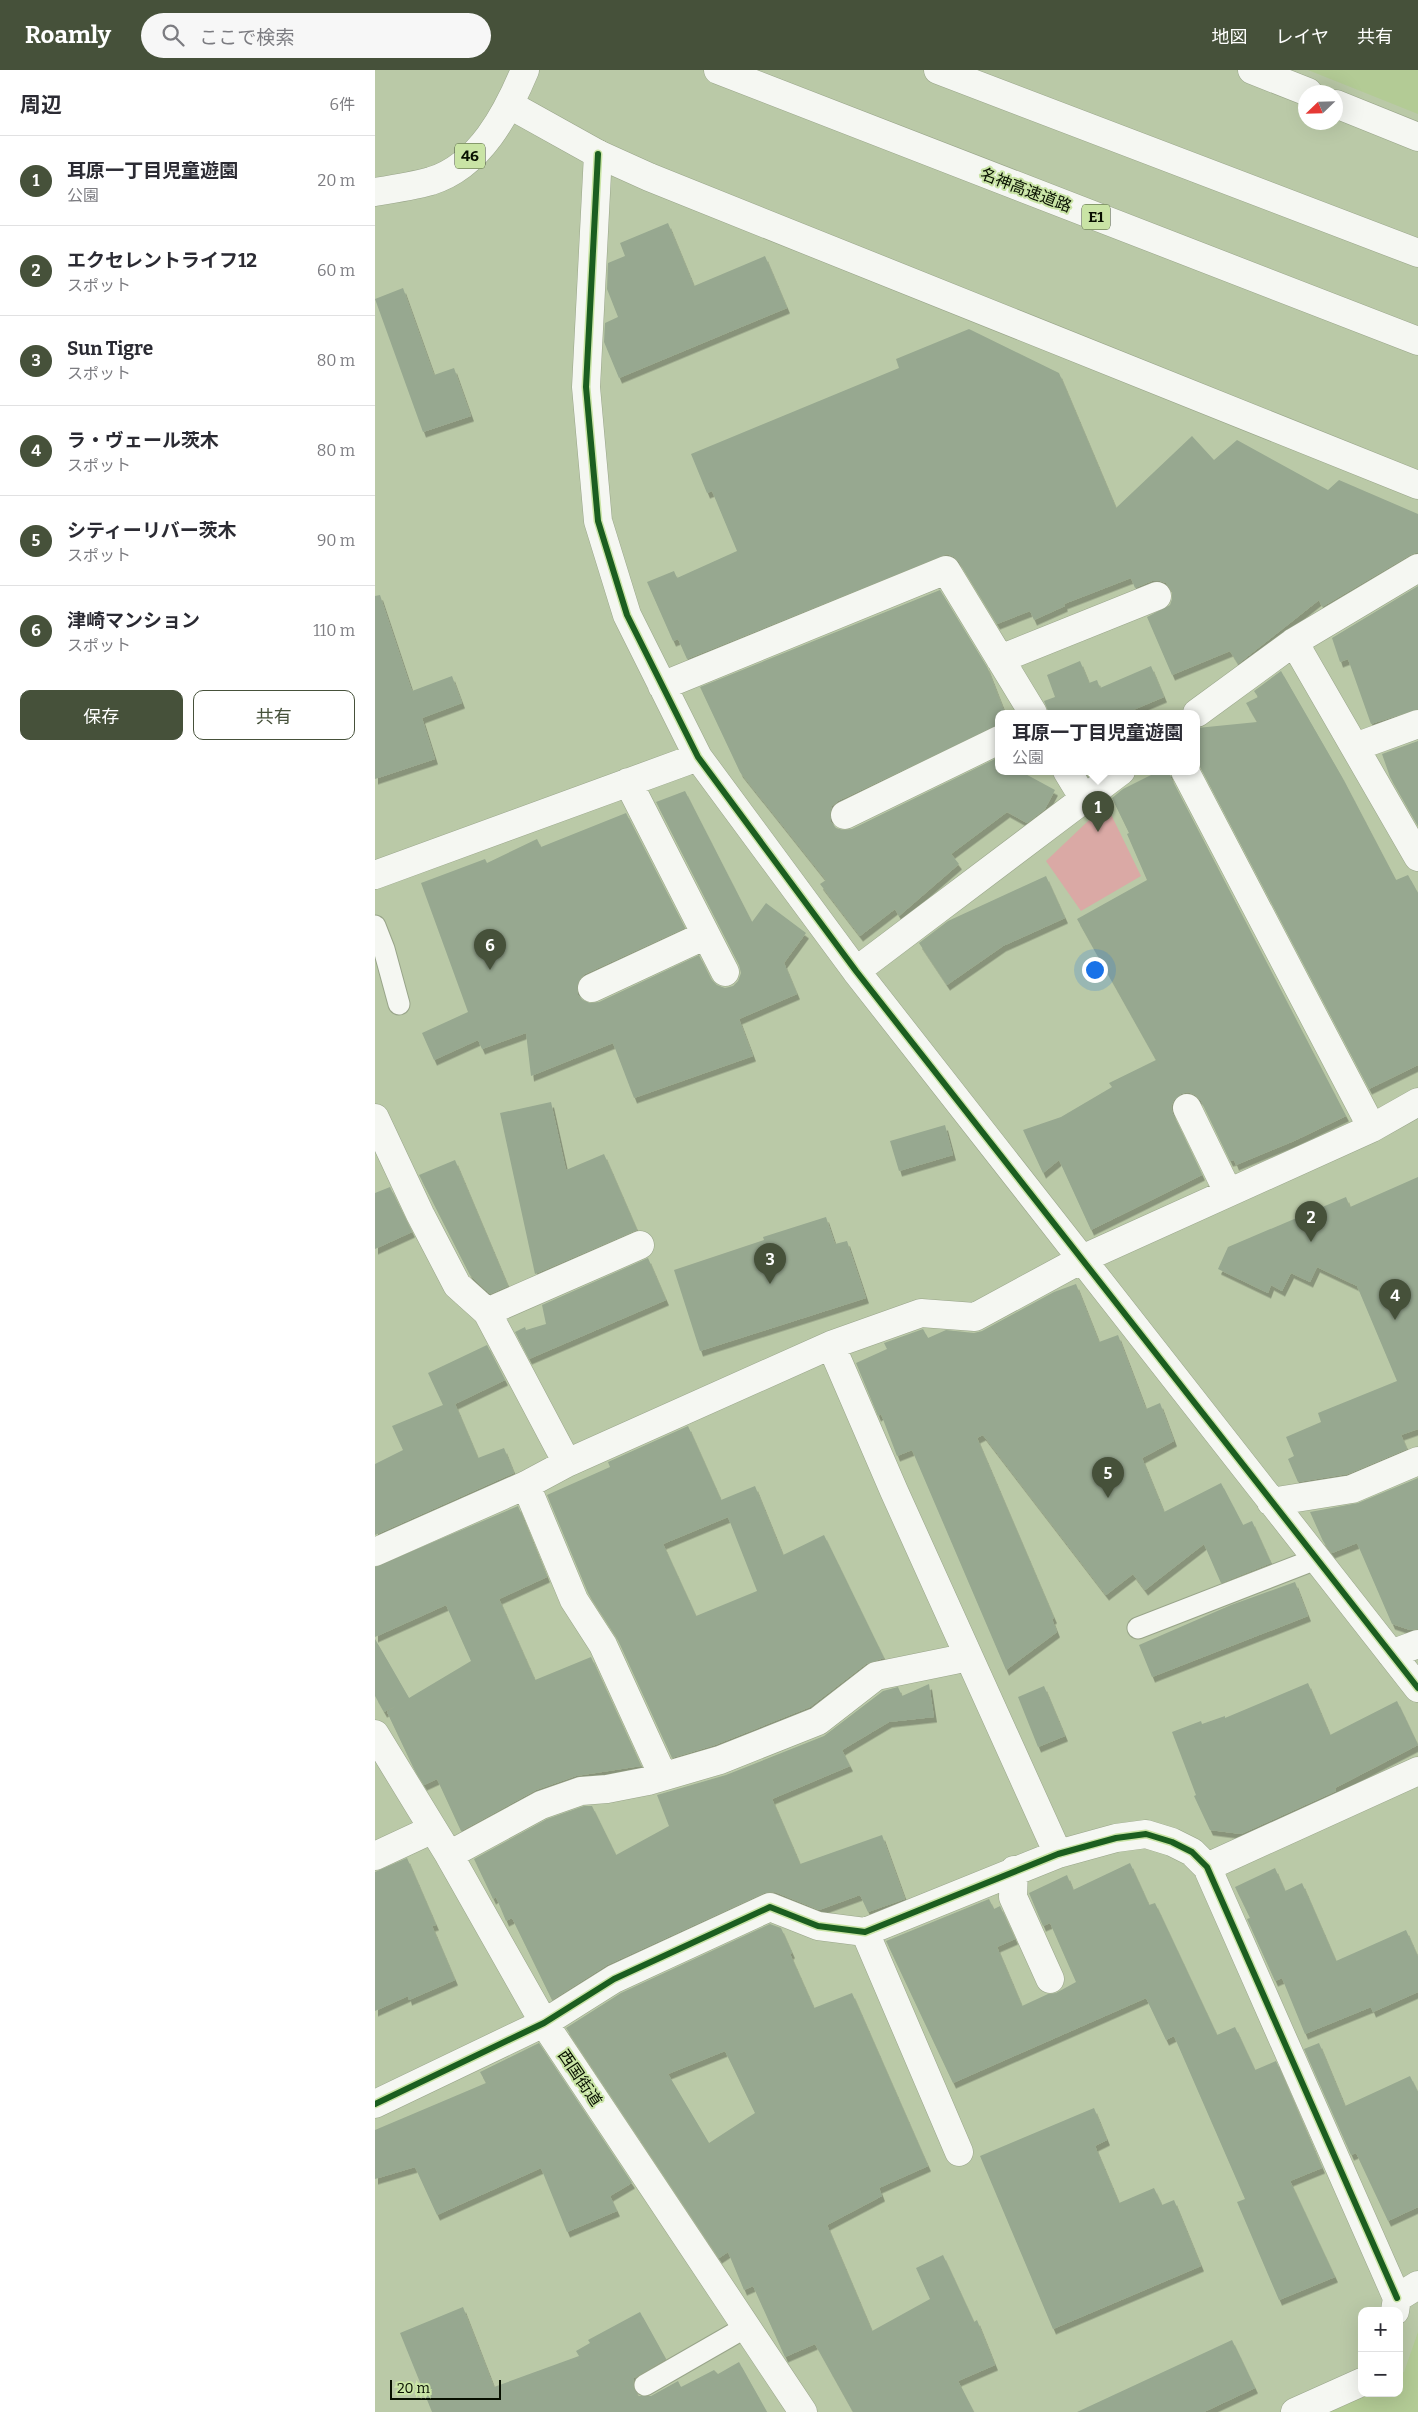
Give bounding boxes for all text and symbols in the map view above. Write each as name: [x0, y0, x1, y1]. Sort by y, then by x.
search box: [141, 13, 491, 58]
text: Roamly: [25, 21, 111, 49]
icon: search: [159, 21, 187, 49]
text: ここで検索: [199, 26, 294, 49]
text: 地図: [1212, 26, 1248, 48]
text: レイヤ: [1276, 26, 1329, 48]
text: 共有: [1357, 26, 1393, 48]
north arrow: [1298, 85, 1343, 130]
text: 周辺: [20, 92, 62, 118]
text: 6件: [330, 95, 355, 114]
road number: 46: [455, 144, 485, 168]
text: 耳原一丁目児童遊園: [67, 159, 238, 182]
street label: 名神高速道路: [978, 164, 1074, 216]
text: 1: [33, 171, 39, 190]
text: 20 m: [318, 171, 355, 190]
text: 公園: [67, 186, 99, 205]
road number: E1: [1082, 204, 1110, 230]
text: エクセレントライフ12: [67, 249, 257, 272]
text: 2: [31, 261, 41, 280]
text: 60 m: [317, 261, 355, 280]
text: スポット: [67, 276, 131, 295]
text: Sun Tigre: [67, 337, 153, 360]
text: 3: [31, 351, 41, 370]
text: 80 m: [317, 351, 355, 370]
text: スポット: [67, 364, 131, 383]
text: ラ・ヴェール茨木: [67, 429, 219, 452]
text: 4: [31, 441, 41, 460]
text: 80 m: [317, 441, 355, 460]
text: スポット: [67, 456, 131, 475]
text: シティーリバー茨木: [67, 519, 237, 542]
text: 5: [32, 531, 40, 550]
text: 90 m: [317, 531, 355, 550]
text: スポット: [67, 546, 131, 565]
text: 津崎マンション: [67, 609, 200, 632]
text: 6: [31, 621, 41, 640]
text: 110 m: [313, 621, 355, 640]
text: スポット: [67, 636, 131, 655]
button: 保存: [20, 690, 183, 740]
button: 共有: [193, 690, 355, 740]
popup: [995, 710, 1200, 775]
text: 耳原一丁目児童遊園: [1012, 721, 1183, 744]
text: 公園: [1012, 748, 1044, 767]
pin: 1: [1082, 791, 1114, 832]
pin: 6: [474, 929, 506, 970]
your location: [1082, 957, 1108, 983]
pin: 2: [1295, 1201, 1327, 1242]
pin: 3: [754, 1243, 786, 1284]
pin: 4: [1379, 1279, 1411, 1320]
pin: 5: [1092, 1457, 1124, 1498]
street label: 西国街道: [554, 2046, 606, 2110]
map controls: [1358, 2307, 1403, 2397]
button: +: [1358, 2307, 1403, 2352]
button: −: [1358, 2352, 1403, 2397]
scale bar: [390, 2377, 501, 2400]
text: 20 m: [397, 2380, 430, 2397]

